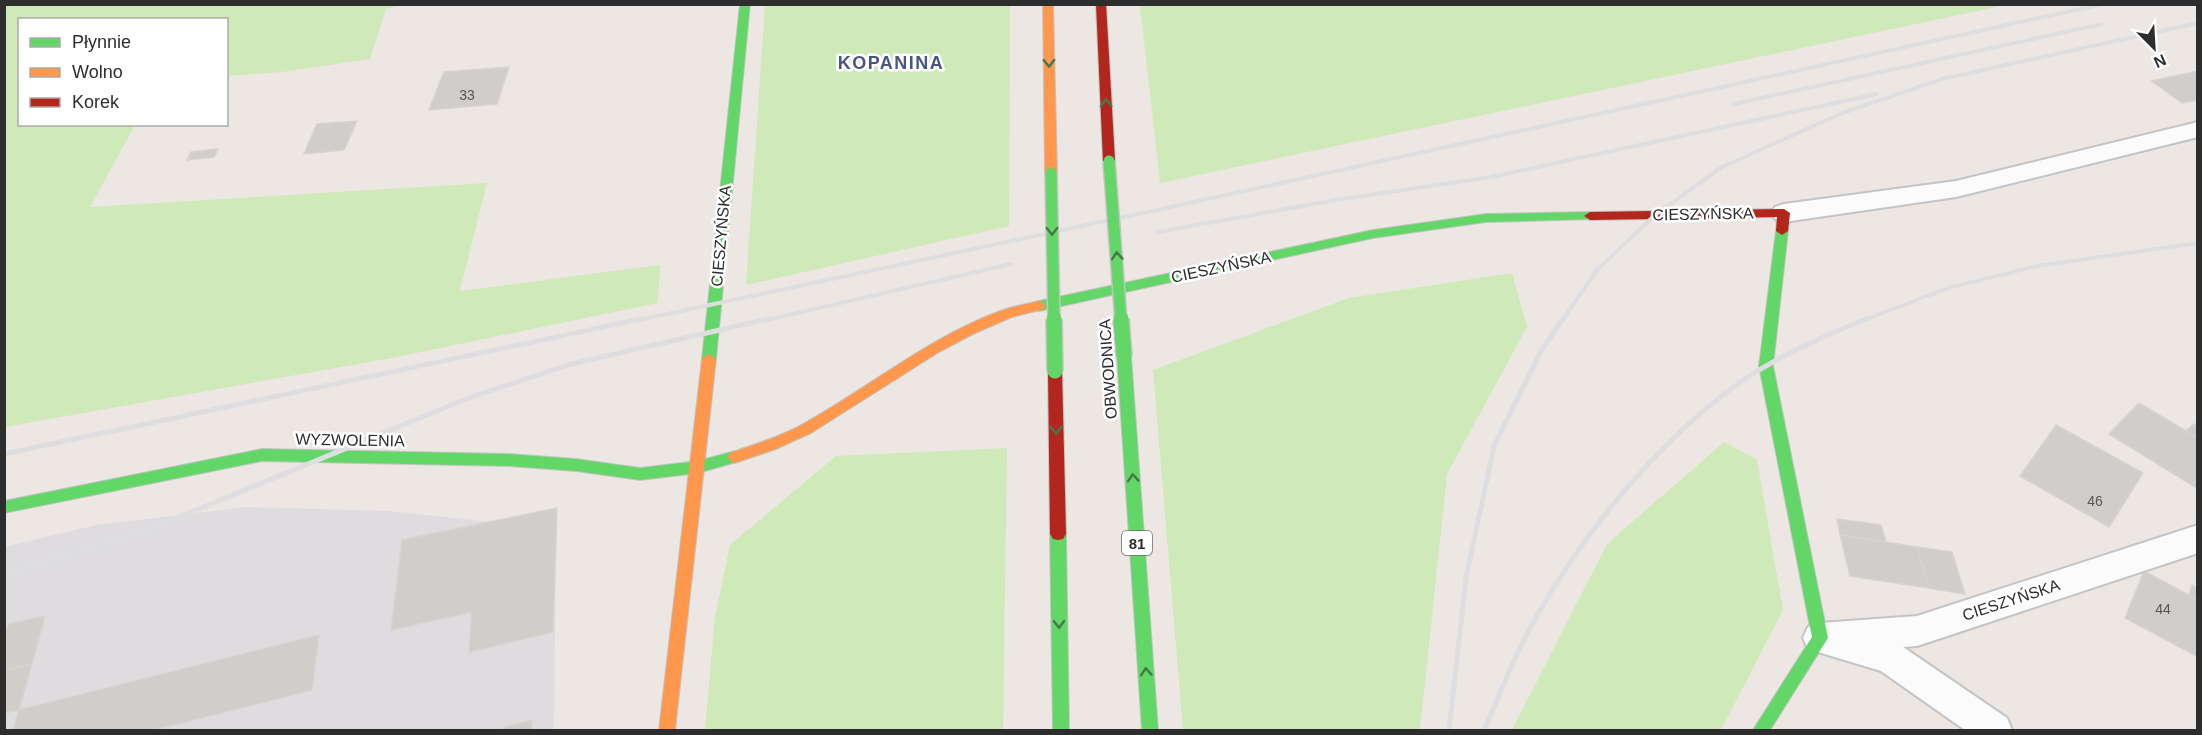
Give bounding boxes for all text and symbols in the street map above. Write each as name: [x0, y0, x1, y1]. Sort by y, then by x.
legend: [18, 18, 228, 126]
north arrow: [2124, 18, 2184, 78]
text: Płynnie: [72, 32, 131, 52]
text: N: [2151, 51, 2169, 71]
district label: KOPANINA: [838, 53, 944, 73]
one-way arrow: [1043, 58, 1055, 67]
text: Wolno: [72, 62, 123, 82]
house number: 33: [459, 87, 475, 103]
text: Korek: [72, 92, 120, 112]
one-way arrow: [1100, 98, 1113, 107]
street label: CIESZYŃSKA: [707, 184, 734, 287]
street label: CIESZYŃSKA: [1652, 204, 1754, 223]
one-way arrow: [1046, 227, 1058, 236]
street label: CIESZYŃSKA: [1169, 247, 1273, 286]
one-way arrow: [1110, 252, 1123, 261]
street label: OBWODNICA: [1096, 318, 1120, 420]
one-way arrow: [1049, 425, 1062, 434]
street label: WYZWOLENIA: [295, 431, 405, 449]
one-way arrow: [1126, 473, 1139, 482]
house number: 46: [2087, 493, 2103, 509]
road number: 81: [1122, 531, 1152, 555]
street label: CIESZYŃSKA: [1960, 575, 2062, 624]
house number: 44: [2155, 601, 2171, 617]
one-way arrow: [1053, 620, 1065, 629]
one-way arrow: [1139, 668, 1152, 677]

